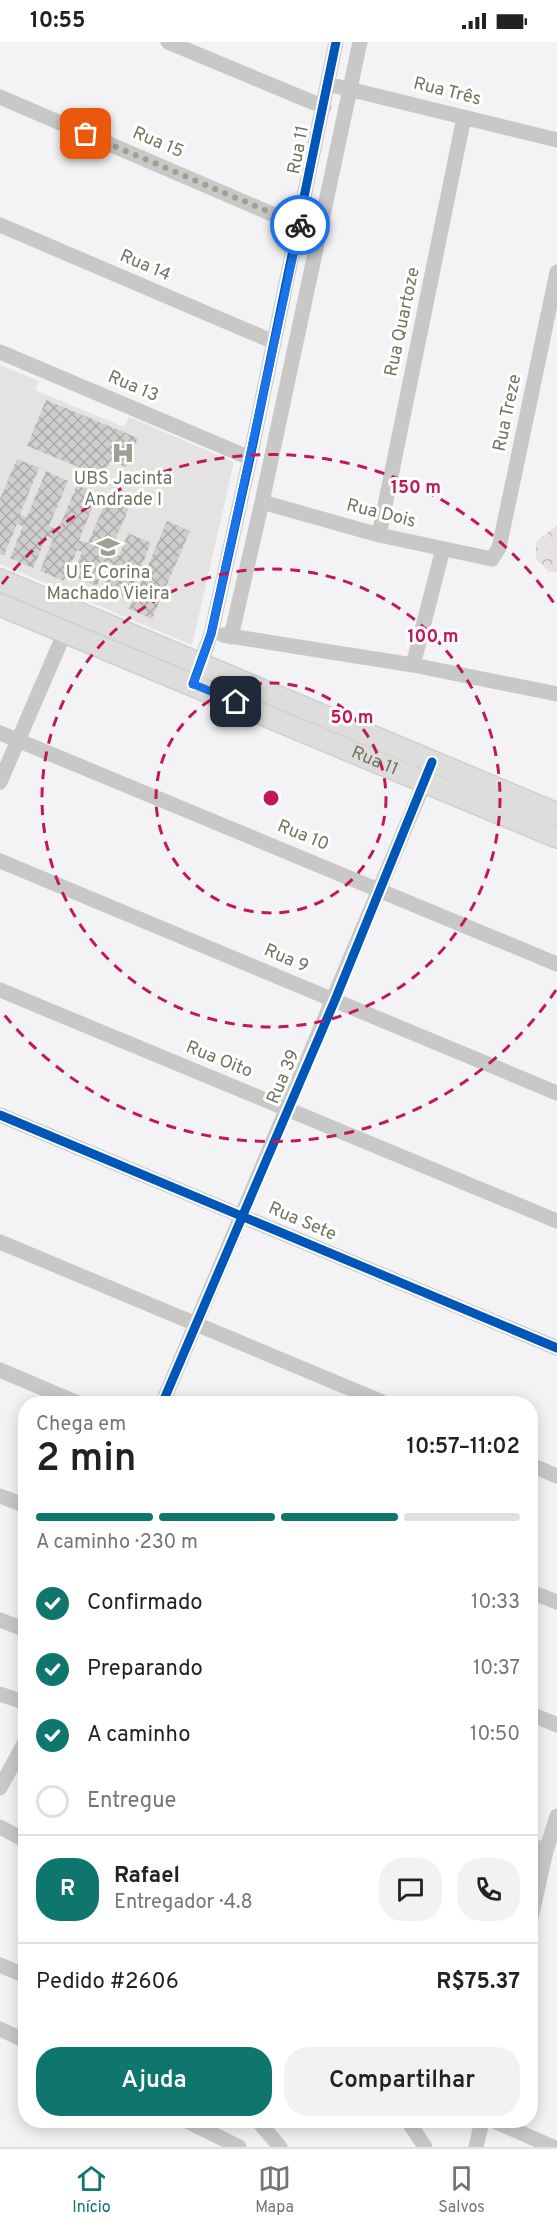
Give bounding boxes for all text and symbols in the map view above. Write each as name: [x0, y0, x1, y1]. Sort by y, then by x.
text: 10:55: [30, 8, 86, 35]
street label: Rua Três: [411, 72, 483, 112]
pin: [60, 108, 111, 159]
icon: bag: [69, 117, 102, 150]
street label: Rua 15: [129, 122, 187, 164]
street label: Rua 11: [283, 124, 315, 176]
courier: [270, 195, 330, 255]
icon: bike: [284, 209, 317, 242]
street label: Rua 14: [116, 245, 174, 287]
street label: Rua Quartoze: [380, 265, 426, 379]
street label: Rua 13: [104, 366, 162, 408]
street label: Rua Treze: [489, 372, 527, 454]
hospital icon: UBS Jacinta Andrade I: [110, 440, 136, 466]
place label: UBS Jacinta Andrade I: [74, 468, 172, 512]
text: 150 m: [391, 477, 441, 500]
street label: Rua Dois: [344, 494, 418, 534]
school or university icon: U E Corina Machado Vieira: [95, 534, 121, 560]
place label: U E Corina Machado Vieira: [47, 562, 169, 606]
text: 100 m: [407, 626, 459, 649]
pin: [210, 676, 261, 727]
icon: home: [219, 685, 252, 718]
text: 50 m: [330, 707, 374, 730]
street label: Rua 11: [348, 741, 402, 781]
centre of rings: [261, 788, 281, 808]
street label: Rua 10: [274, 815, 332, 857]
street label: Rua 9: [260, 939, 312, 979]
street label: Rua Oito: [182, 1036, 256, 1084]
street label: Rua 39: [262, 1046, 306, 1108]
street label: Rua Sete: [264, 1197, 340, 1247]
text: Chega em: [36, 1412, 126, 1438]
text: 10:57–11:02: [406, 1434, 520, 1461]
text: 2 min: [36, 1436, 137, 1485]
text: A caminho · 230 m: [36, 1530, 198, 1556]
icon: check: [36, 1587, 69, 1620]
text: Confirmado: [87, 1590, 203, 1617]
text: 10:33: [471, 1590, 520, 1616]
icon: check: [36, 1653, 69, 1686]
text: Preparando: [87, 1656, 203, 1683]
text: 10:37: [473, 1656, 520, 1682]
icon: check: [36, 1719, 69, 1752]
text: A caminho: [87, 1722, 190, 1749]
text: 10:50: [470, 1722, 520, 1748]
text: Entregue: [87, 1788, 176, 1815]
button: chat: [379, 1858, 442, 1921]
button: phone: [457, 1858, 520, 1921]
text: Rafael: [114, 1863, 180, 1890]
text: R: [60, 1876, 75, 1903]
text: Entregador · 4.8: [114, 1890, 253, 1916]
text: Pedido #2606: [36, 1969, 179, 1996]
text: R$75.37: [436, 1969, 520, 1996]
button: Ajuda: [36, 2047, 272, 2116]
button: Compartilhar: [284, 2047, 520, 2116]
tab: Início: [72, 2162, 111, 2218]
tab: Mapa: [255, 2162, 294, 2218]
tab: Salvos: [438, 2162, 485, 2218]

